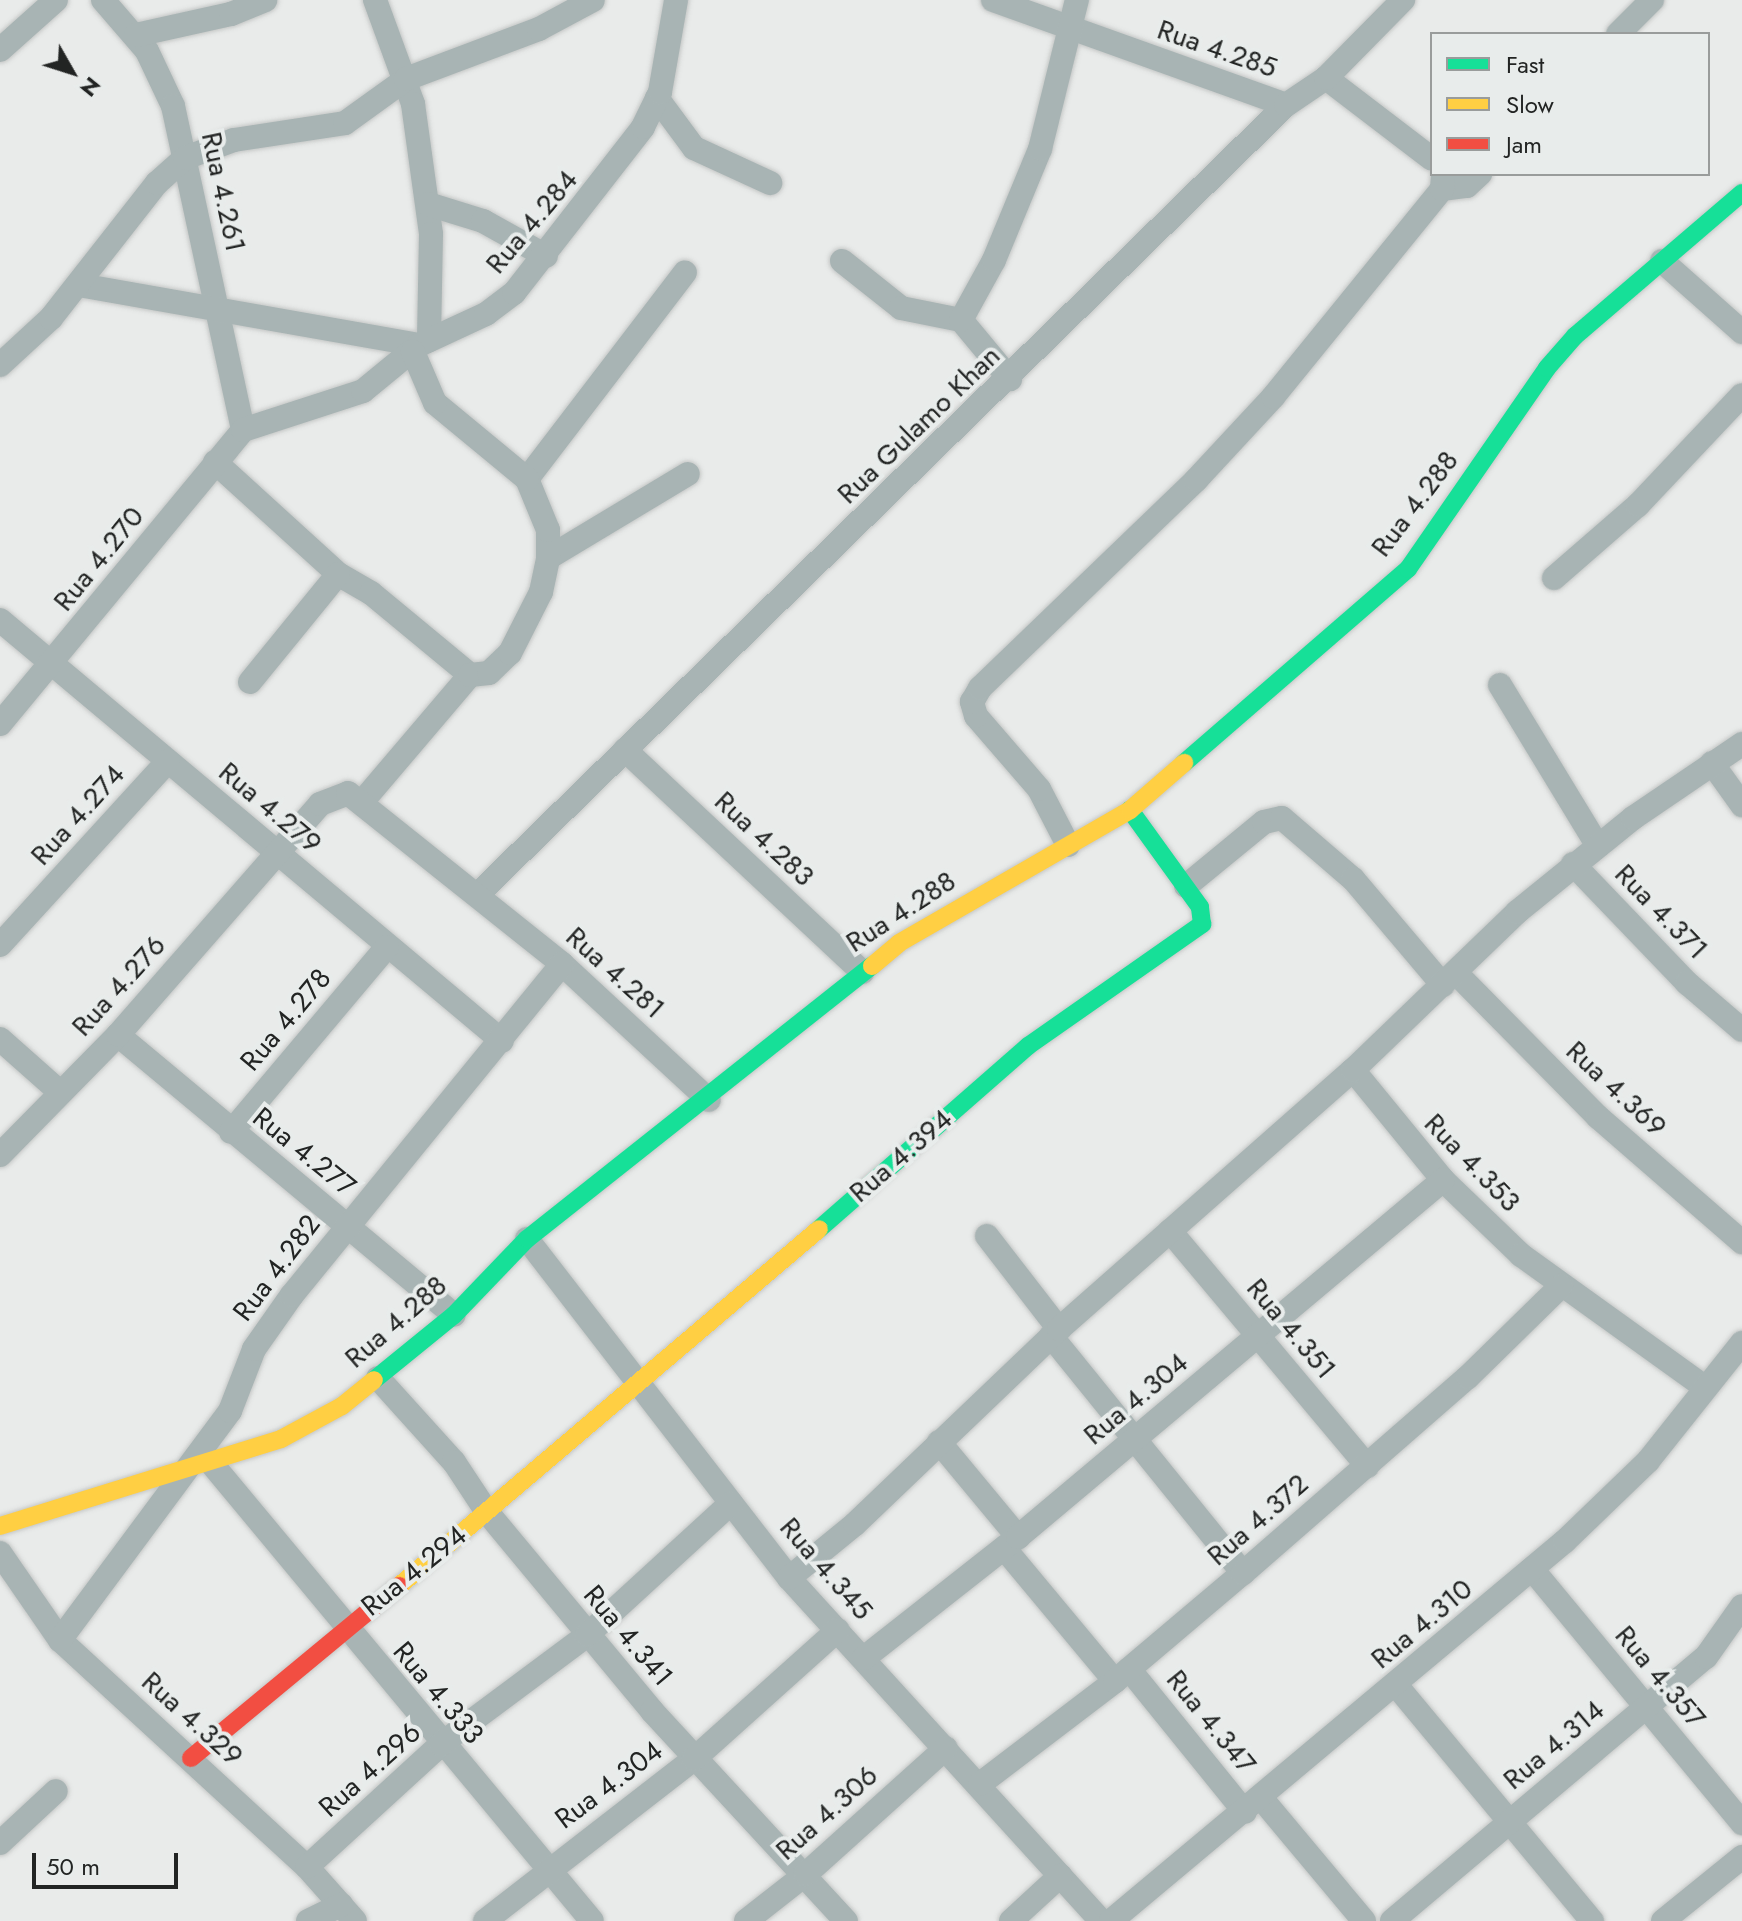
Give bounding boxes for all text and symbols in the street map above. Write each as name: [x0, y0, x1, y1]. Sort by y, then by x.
street label: Rua 4.285: [1153, 13, 1281, 85]
north arrow: [32, 32, 112, 112]
legend: [1430, 32, 1710, 176]
text: Fast: [1506, 47, 1544, 82]
text: N: [73, 70, 109, 104]
text: Slow: [1506, 87, 1554, 122]
text: Jam: [1506, 127, 1542, 162]
street label: Rua 4.261: [194, 129, 252, 255]
street label: Rua 4.284: [479, 164, 585, 280]
street label: Rua Gulamo Khan: [831, 339, 1007, 511]
street label: Rua 4.288: [1364, 445, 1466, 563]
street label: Rua 4.270: [47, 500, 151, 618]
street label: Rua 4.279: [212, 755, 328, 861]
street label: Rua 4.274: [24, 758, 132, 872]
street label: Rua 4.283: [707, 785, 821, 893]
street label: Rua 4.371: [1608, 857, 1714, 967]
street label: Rua 4.288: [840, 864, 962, 960]
street label: Rua 4.281: [559, 920, 671, 1026]
street label: Rua 4.276: [65, 929, 173, 1043]
street label: Rua 4.278: [234, 962, 338, 1078]
street label: Rua 4.369: [1559, 1034, 1673, 1144]
street label: Rua 4.277: [246, 1100, 362, 1204]
street label: Rua 4.394: [843, 1102, 959, 1210]
street label: Rua 4.353: [1417, 1107, 1527, 1219]
street label: Rua 4.282: [226, 1208, 328, 1328]
street label: Rua 4.288: [338, 1269, 454, 1375]
street label: Rua 4.351: [1239, 1272, 1343, 1386]
street label: Rua 4.304: [1077, 1346, 1195, 1452]
street label: Rua 4.372: [1201, 1467, 1315, 1573]
street label: Rua 4.345: [773, 1511, 879, 1627]
street label: Rua 4.294: [355, 1518, 473, 1624]
street label: Rua 4.310: [1365, 1572, 1479, 1676]
street label: Rua 4.341: [576, 1579, 680, 1693]
street label: Rua 4.357: [1608, 1619, 1712, 1735]
street label: Rua 4.333: [386, 1635, 490, 1751]
street label: Rua 4.347: [1159, 1664, 1263, 1780]
street label: Rua 4.329: [135, 1665, 249, 1773]
street label: Rua 4.314: [1497, 1693, 1611, 1797]
street label: Rua 4.296: [312, 1716, 428, 1824]
street label: Rua 4.304: [549, 1734, 669, 1836]
street label: Rua 4.306: [769, 1759, 885, 1867]
scale bar: [36, 1837, 182, 1887]
text: 50 m: [46, 1849, 100, 1884]

